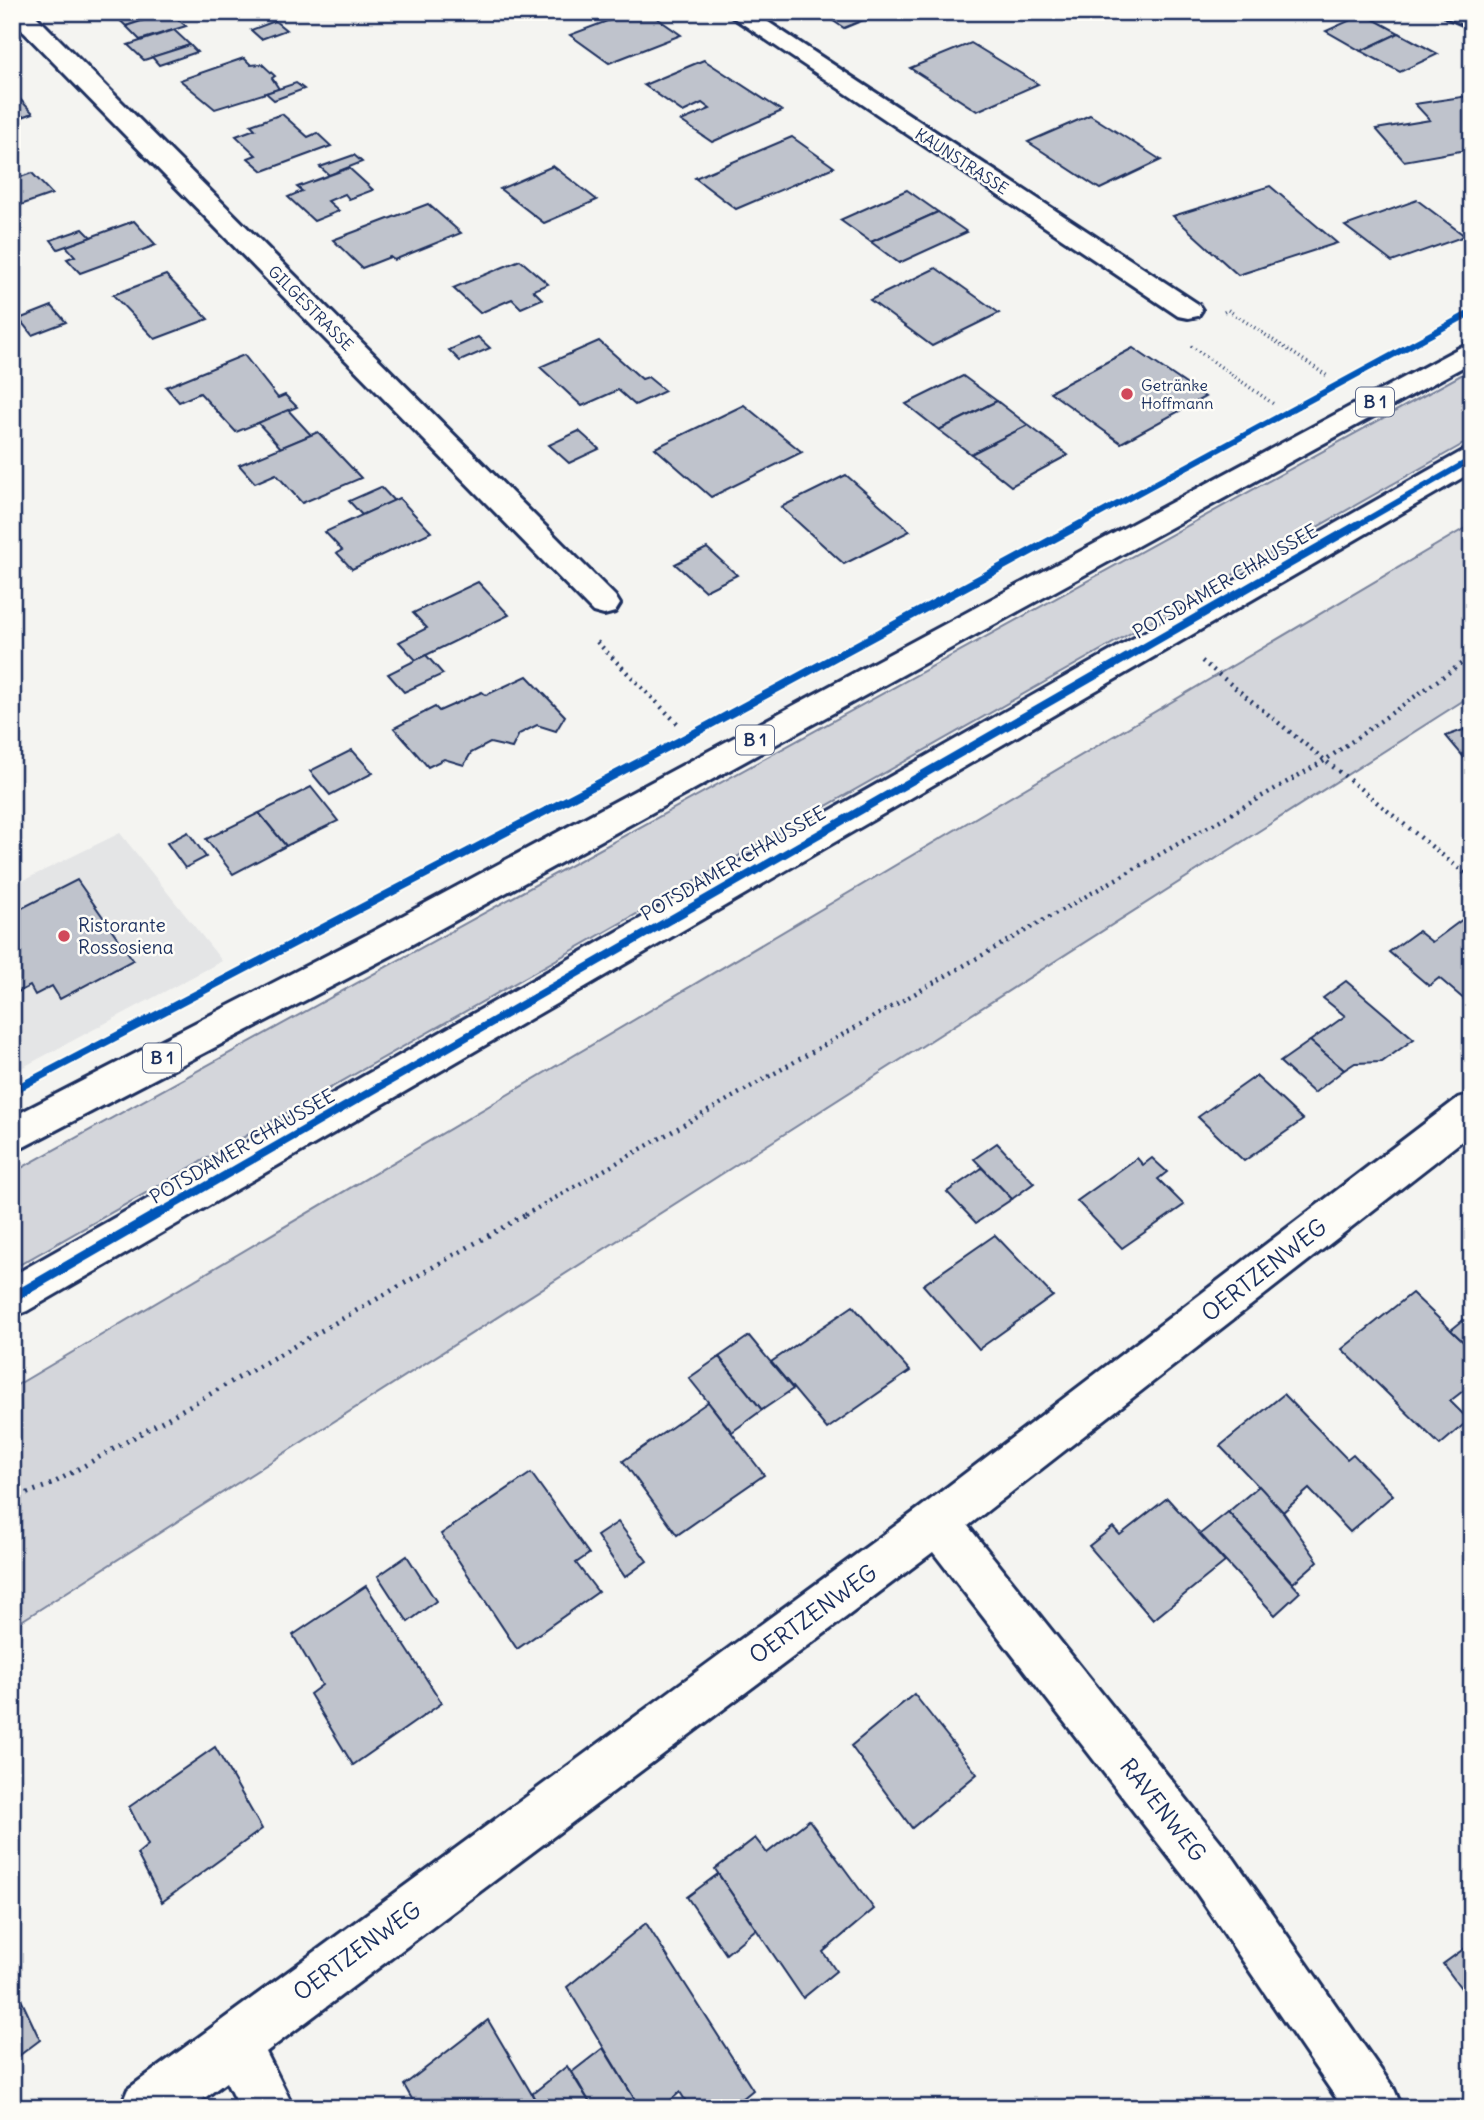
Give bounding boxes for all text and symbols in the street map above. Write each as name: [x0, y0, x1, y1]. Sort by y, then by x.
street label: KAUNSTRASSE: [912, 123, 1012, 199]
street label: GILGESTRASSE: [264, 261, 358, 355]
place label: Getränke Hoffmann: [1141, 375, 1214, 413]
marker: Getränke Hoffmann: [1119, 386, 1135, 402]
road number: B 1: [1356, 388, 1394, 416]
street label: POTSDAMER CHAUSSEE: [1128, 518, 1322, 644]
road number: B 1: [736, 726, 774, 754]
street label: POTSDAMER CHAUSSEE: [636, 800, 830, 926]
place label: Ristorante Rossosiena: [78, 913, 174, 959]
marker: Ristorante Rossosiena: [56, 928, 72, 944]
road number: B 1: [143, 1044, 181, 1072]
street label: POTSDAMER CHAUSSEE: [145, 1083, 339, 1209]
street label: OERTZENWEG: [1195, 1212, 1332, 1327]
street label: OERTZENWEG: [743, 1558, 882, 1670]
street label: RAVENWEG: [1114, 1752, 1213, 1867]
street label: OERTZENWEG: [287, 1895, 426, 2007]

